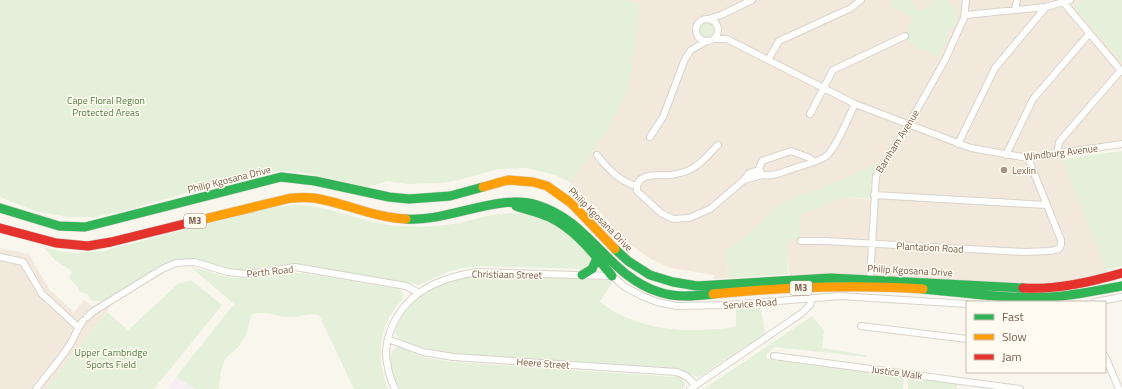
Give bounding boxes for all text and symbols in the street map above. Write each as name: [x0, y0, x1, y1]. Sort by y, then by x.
park label: Cape Floral Region Protected Areas: [67, 93, 145, 120]
street label: Barnham Avenue: [872, 107, 923, 176]
street label: Windburg Avenue: [1023, 141, 1099, 164]
street label: Philip Kgosana Drive: [186, 162, 272, 197]
place label: Lexlin: [1012, 163, 1036, 178]
marker: Lexlin: [999, 165, 1009, 175]
street label: Philip Kgosana Drive: [565, 184, 636, 255]
road number: M3: [184, 214, 206, 228]
street label: Plantation Road: [896, 238, 964, 257]
street label: Philip Kgosana Drive: [867, 261, 953, 280]
street label: Perth Road: [246, 262, 294, 281]
street label: Christiaan Street: [472, 266, 543, 283]
road number: M3: [790, 281, 812, 295]
street label: Service Road: [723, 294, 778, 313]
legend: [966, 301, 1106, 373]
text: Fast: [1002, 307, 1025, 326]
text: Slow: [1002, 327, 1027, 346]
park label: Upper Cambridge Sports Field: [75, 345, 147, 372]
text: Jam: [1002, 347, 1022, 366]
street label: Heere Street: [516, 354, 571, 373]
street label: Justice Walk: [871, 362, 923, 383]

